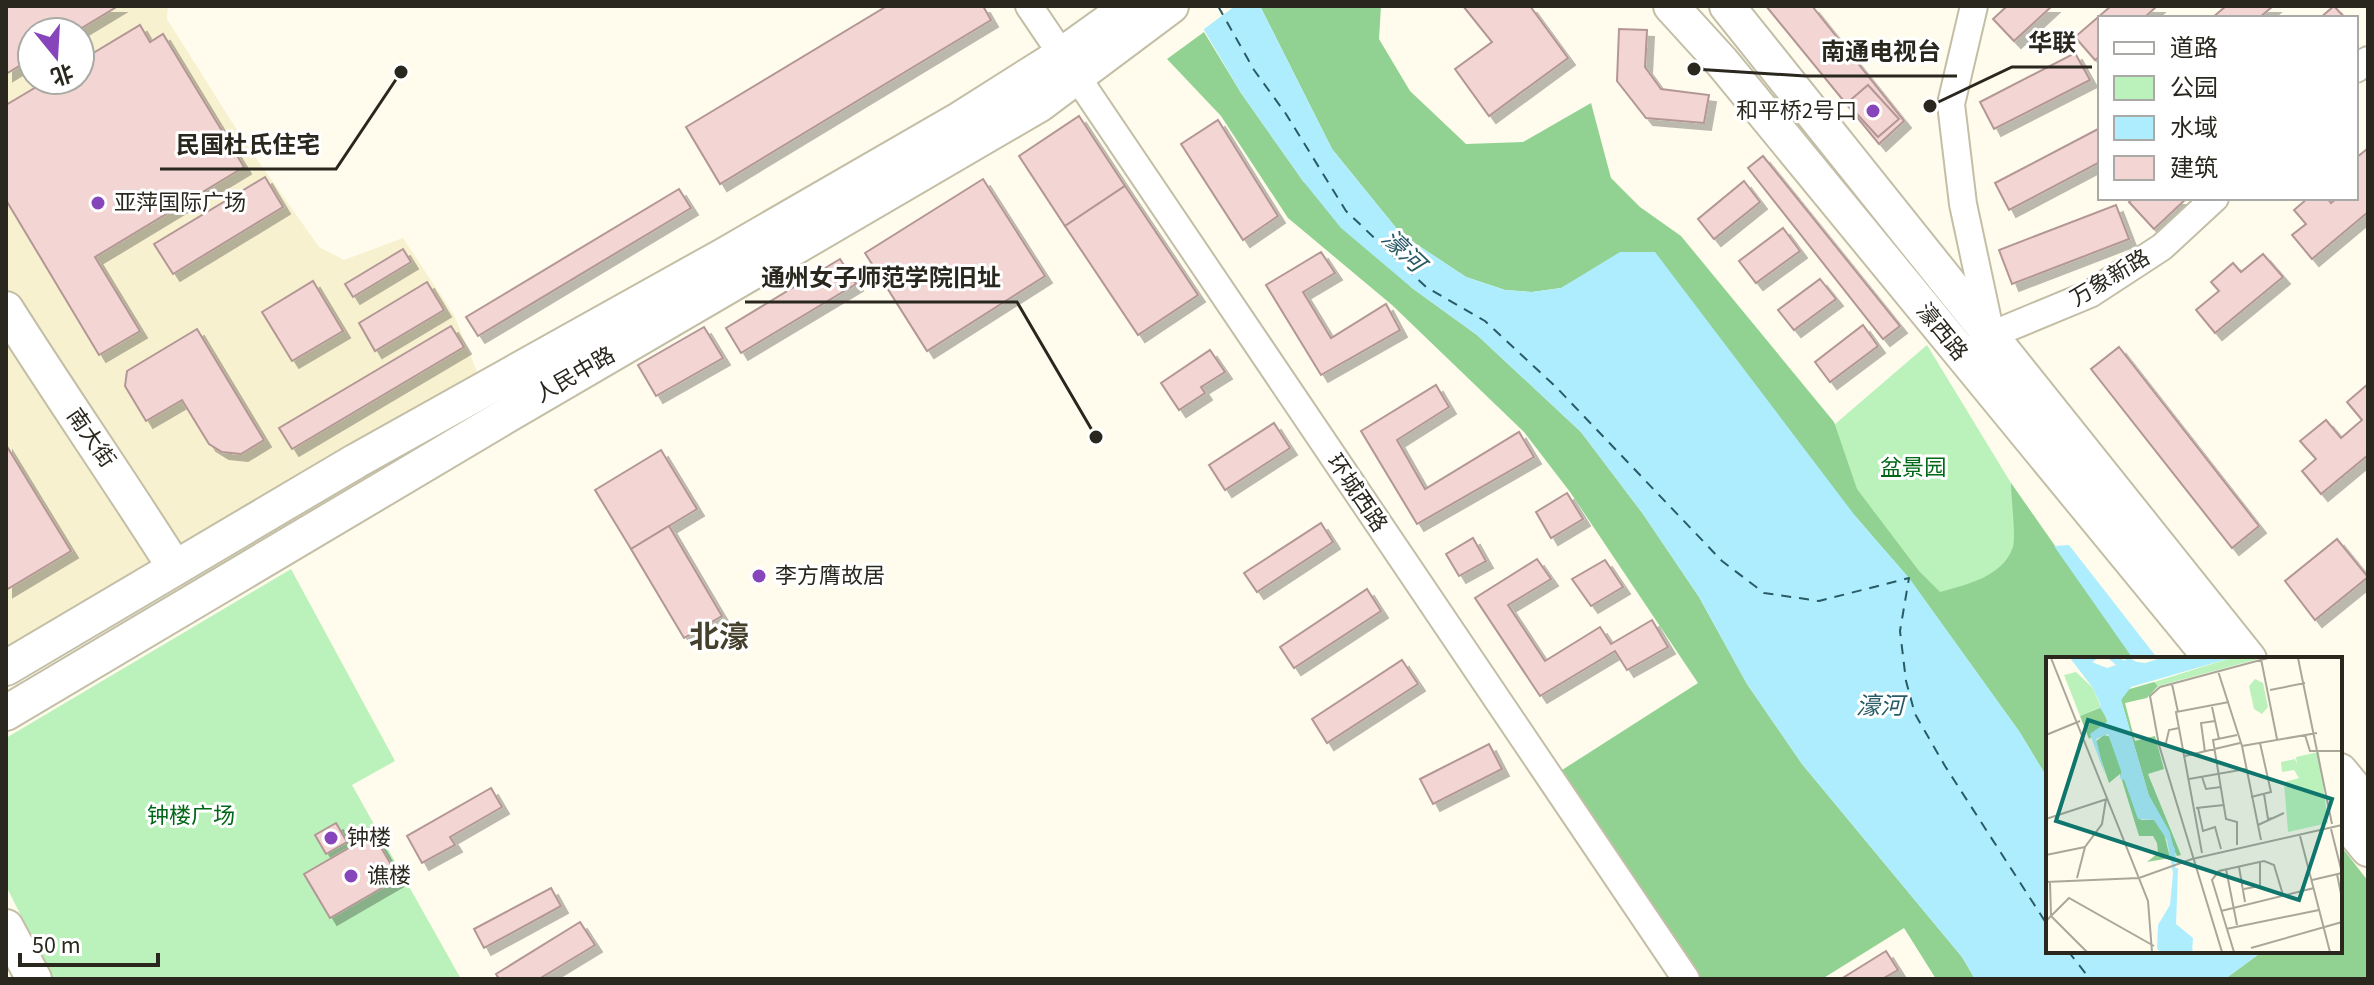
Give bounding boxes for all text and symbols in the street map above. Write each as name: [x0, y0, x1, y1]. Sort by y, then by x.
north arrow: [16, 16, 96, 96]
legend: [2098, 16, 2358, 200]
callout: 华联: [2012, 19, 2092, 67]
text: 华联: [2028, 26, 2076, 61]
callout: 南通电视台: [1805, 28, 1957, 76]
text: 道路: [2170, 31, 2218, 66]
text: 南通电视台: [1821, 35, 1941, 70]
text: 北: [46, 55, 77, 93]
text: 公园: [2170, 71, 2218, 106]
place label: 和平桥2号口: [1736, 95, 1857, 127]
marker: 和平桥2号口: [1864, 102, 1882, 120]
text: 水域: [2170, 111, 2218, 146]
callout: 民国杜氏住宅: [160, 121, 336, 169]
text: 民国杜氏住宅: [176, 128, 320, 163]
text: 建筑: [2170, 151, 2218, 186]
place label: 亚萍国际广场: [114, 187, 246, 219]
marker: 亚萍国际广场: [89, 194, 107, 212]
water label: 濠河: [1374, 222, 1435, 283]
street label: 万象新路: [2064, 242, 2156, 314]
callout: 通州女子师范学院旧址: [745, 254, 1017, 302]
text: 通州女子师范学院旧址: [761, 261, 1001, 296]
street label: 濠西路: [1909, 296, 1975, 368]
street label: 人民中路: [529, 339, 621, 411]
street label: 南大街: [59, 402, 123, 474]
street label: 环城西路: [1319, 448, 1395, 538]
park label: 盆景园: [1880, 452, 1946, 484]
place label: 李方膺故居: [775, 560, 885, 592]
marker: 李方膺故居: [750, 567, 768, 585]
district label: 北濠: [689, 616, 749, 659]
inset map: [2046, 657, 2342, 953]
water label: 濠河: [1856, 689, 1908, 724]
park label: 钟楼广场: [147, 800, 235, 832]
place label: 钟楼: [347, 822, 391, 854]
marker: 钟楼: [322, 829, 340, 847]
place label: 谯楼: [367, 860, 411, 892]
marker: 谯楼: [342, 867, 360, 885]
scale bar: [20, 917, 158, 967]
text: 50 m: [32, 928, 81, 963]

